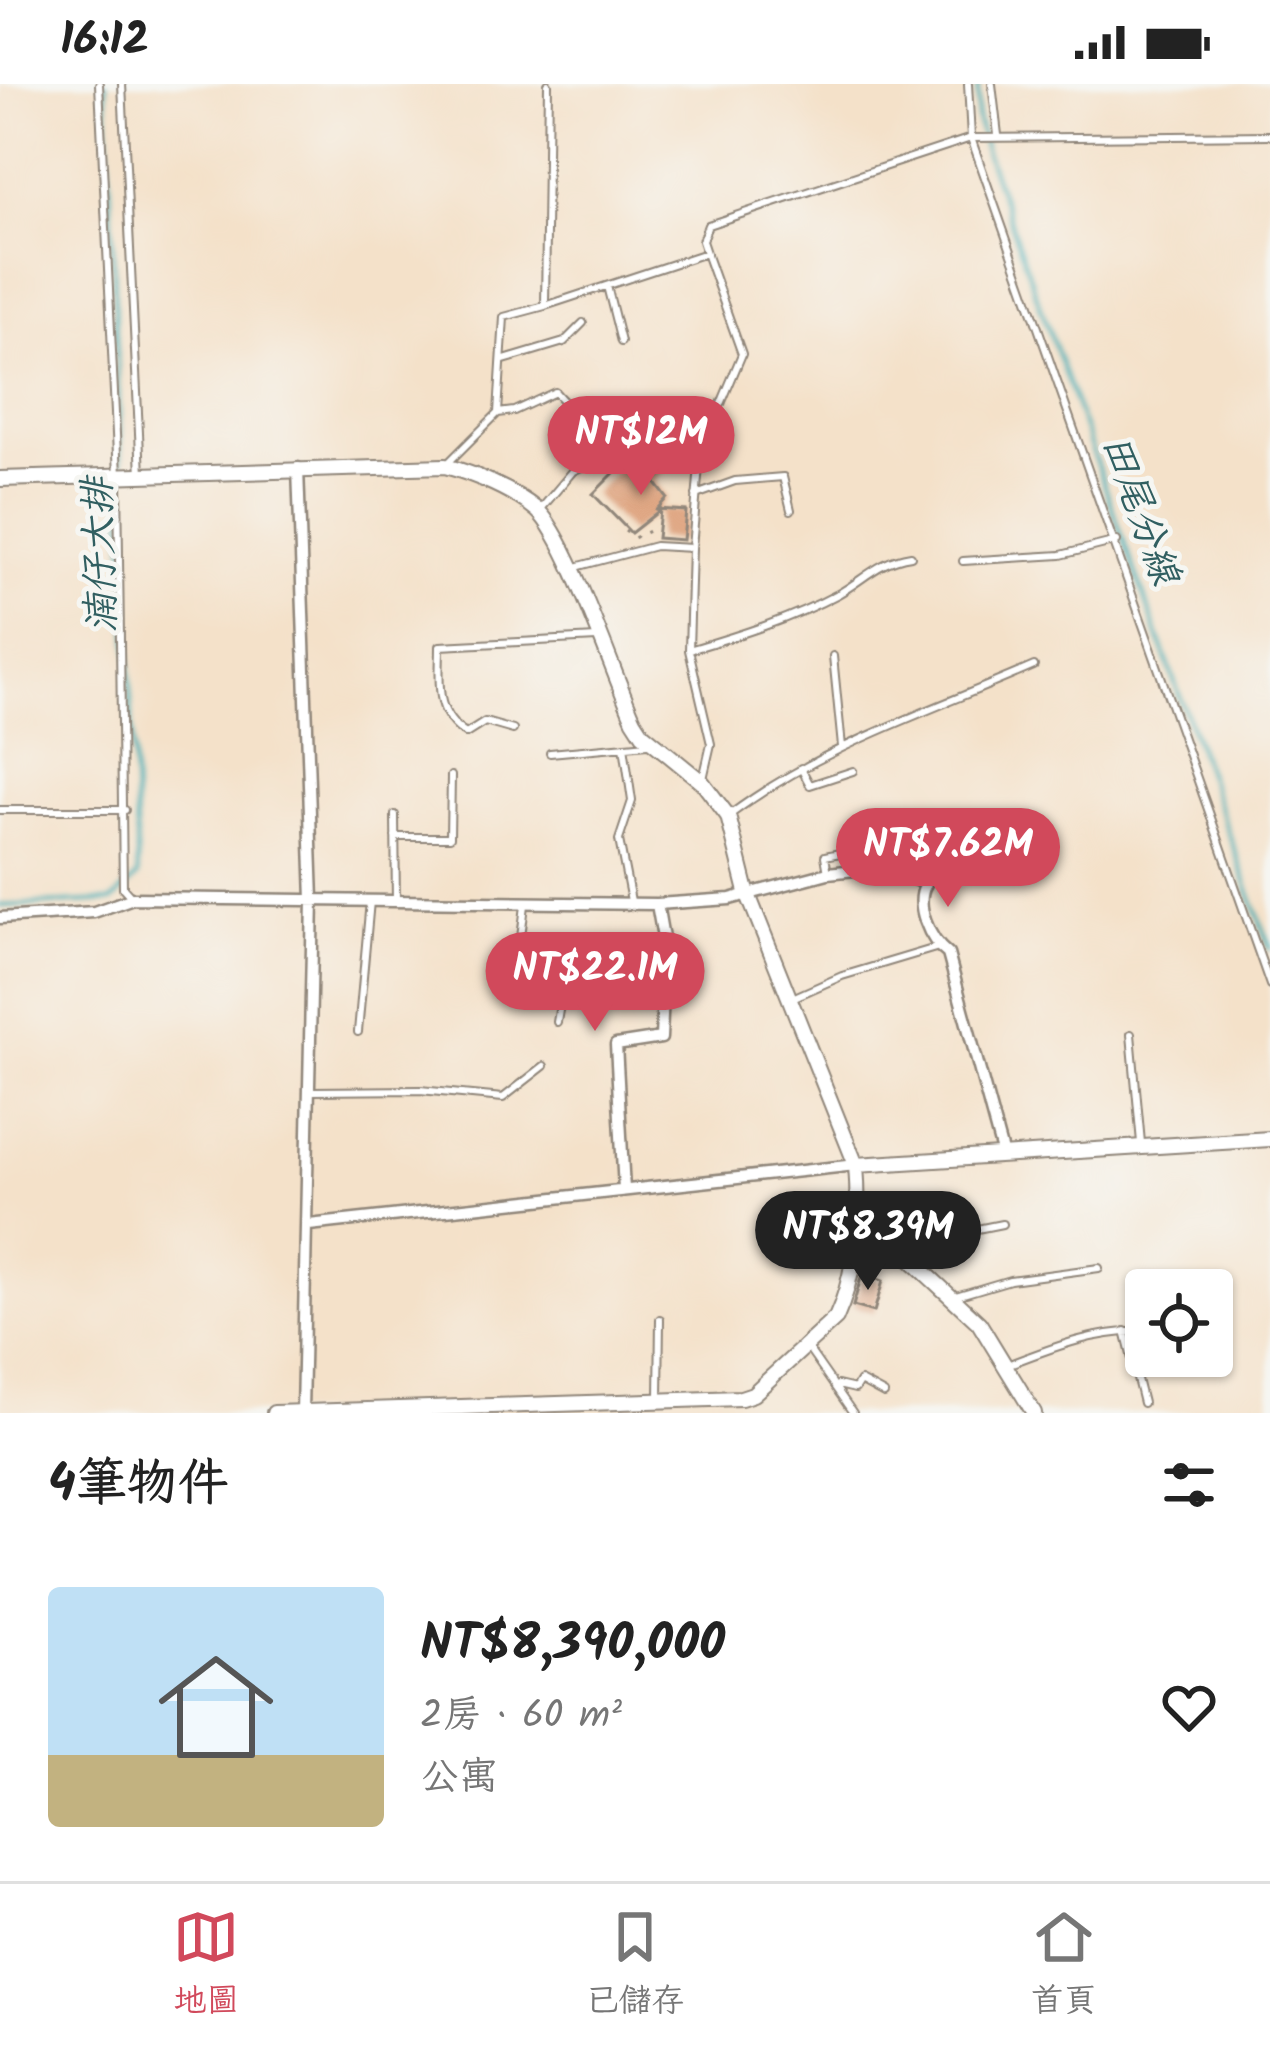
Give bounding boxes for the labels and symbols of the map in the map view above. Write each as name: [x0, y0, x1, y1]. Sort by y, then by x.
pin: NT$12M: [543, 396, 739, 498]
water label: 田尾分線: [1082, 426, 1195, 596]
water label: 湳仔大排: [68, 473, 136, 634]
pin: NT$7.62M: [824, 808, 1072, 910]
pin: NT$22.1M: [471, 932, 719, 1034]
pin: NT$8.39M: [744, 1191, 992, 1293]

